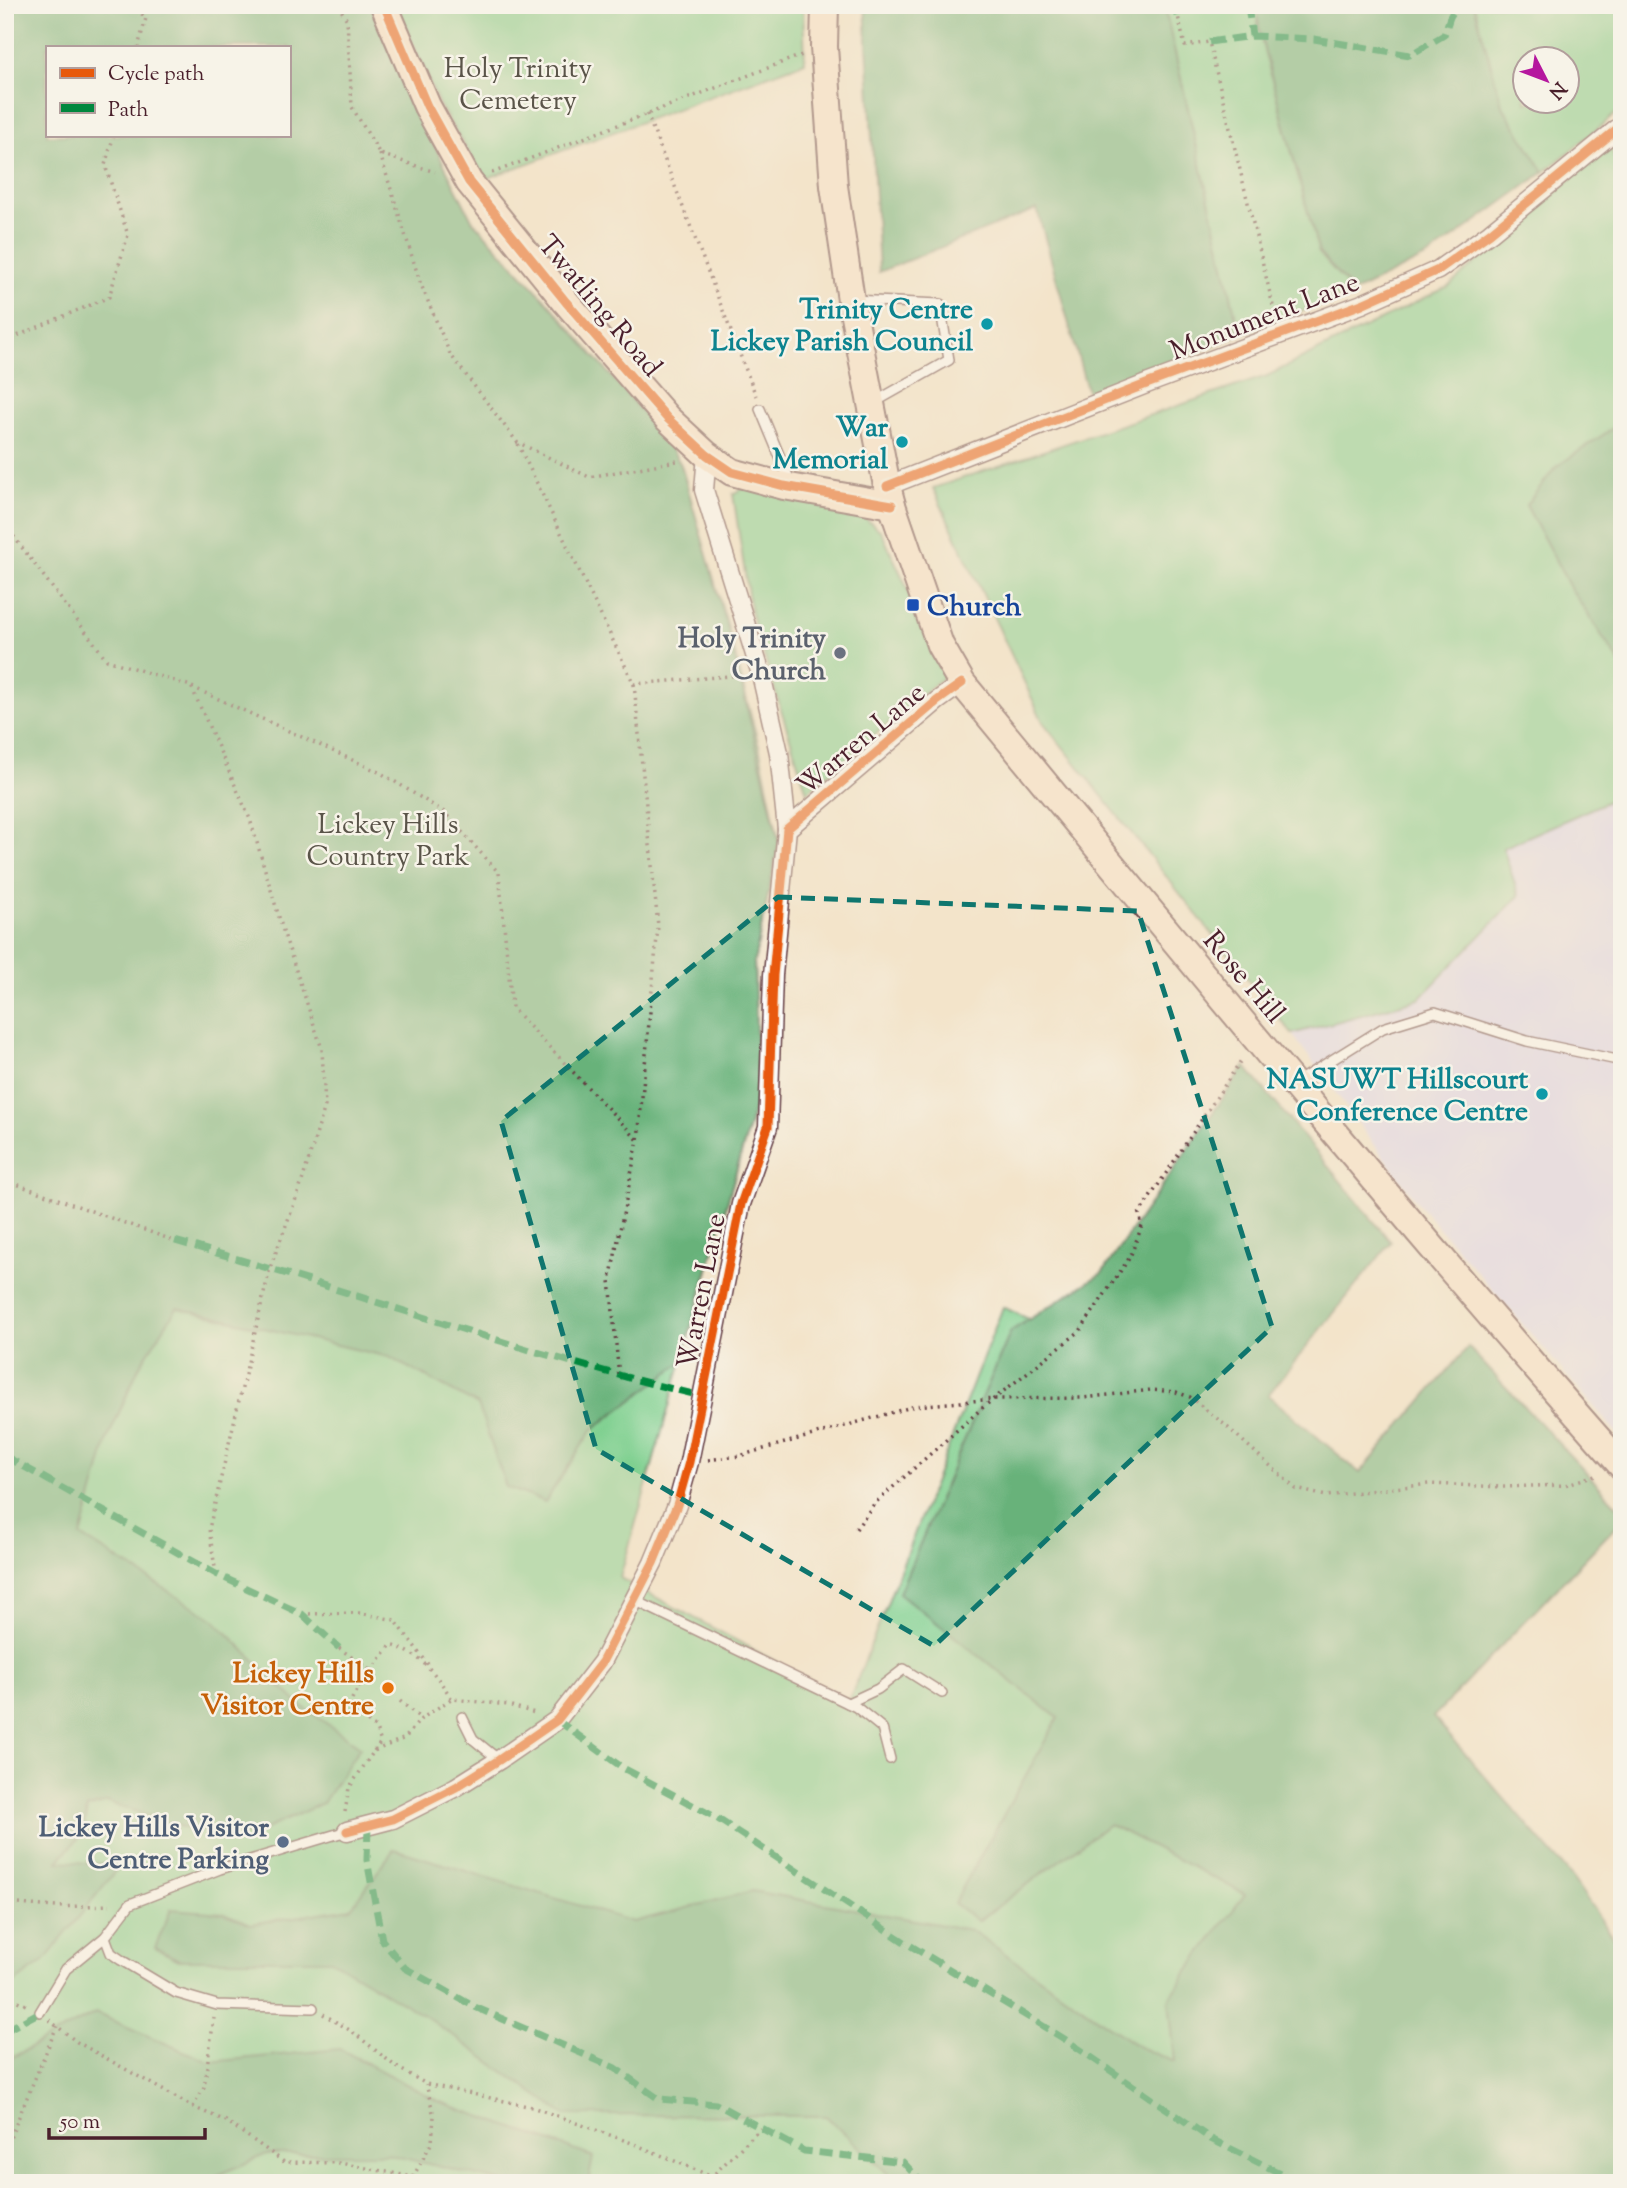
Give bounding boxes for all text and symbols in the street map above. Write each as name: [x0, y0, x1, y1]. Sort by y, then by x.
legend: [46, 46, 290, 136]
north arrow: [1512, 46, 1582, 116]
park label: Holy Trinity Cemetery: [444, 50, 592, 122]
text: Cycle path: [108, 60, 205, 90]
text: N: [1542, 75, 1572, 104]
text: Path: [108, 96, 149, 126]
street label: Twatling Road: [527, 227, 670, 387]
street label: Monument Lane: [1165, 263, 1366, 372]
place label: Trinity Centre Lickey Parish Council: [711, 291, 973, 363]
marker: Trinity Centre Lickey Parish Council: [979, 316, 995, 332]
place label: War Memorial: [772, 409, 888, 481]
marker: War Memorial: [894, 434, 910, 450]
place label: Church: [927, 588, 1022, 628]
marker: Church: [905, 597, 921, 613]
place label: Holy Trinity Church: [678, 620, 827, 692]
marker: Holy Trinity Church: [832, 645, 848, 661]
street label: Warren Lane: [789, 674, 935, 806]
park label: Lickey Hills Country Park: [306, 806, 470, 878]
street label: Rose Hill: [1192, 923, 1294, 1033]
place label: NASUWT Hillscourt Conference Centre: [1267, 1061, 1528, 1133]
marker: NASUWT Hillscourt Conference Centre: [1534, 1086, 1550, 1102]
street label: Warren Lane: [668, 1210, 738, 1373]
place label: Lickey Hills Visitor Centre: [201, 1655, 374, 1727]
marker: Lickey Hills Visitor Centre: [380, 1680, 396, 1696]
place label: Lickey Hills Visitor Centre Parking: [39, 1809, 269, 1881]
marker: Lickey Hills Visitor Centre Parking: [275, 1834, 291, 1850]
scale bar: [49, 2097, 205, 2141]
text: 50 m: [59, 2108, 100, 2138]

